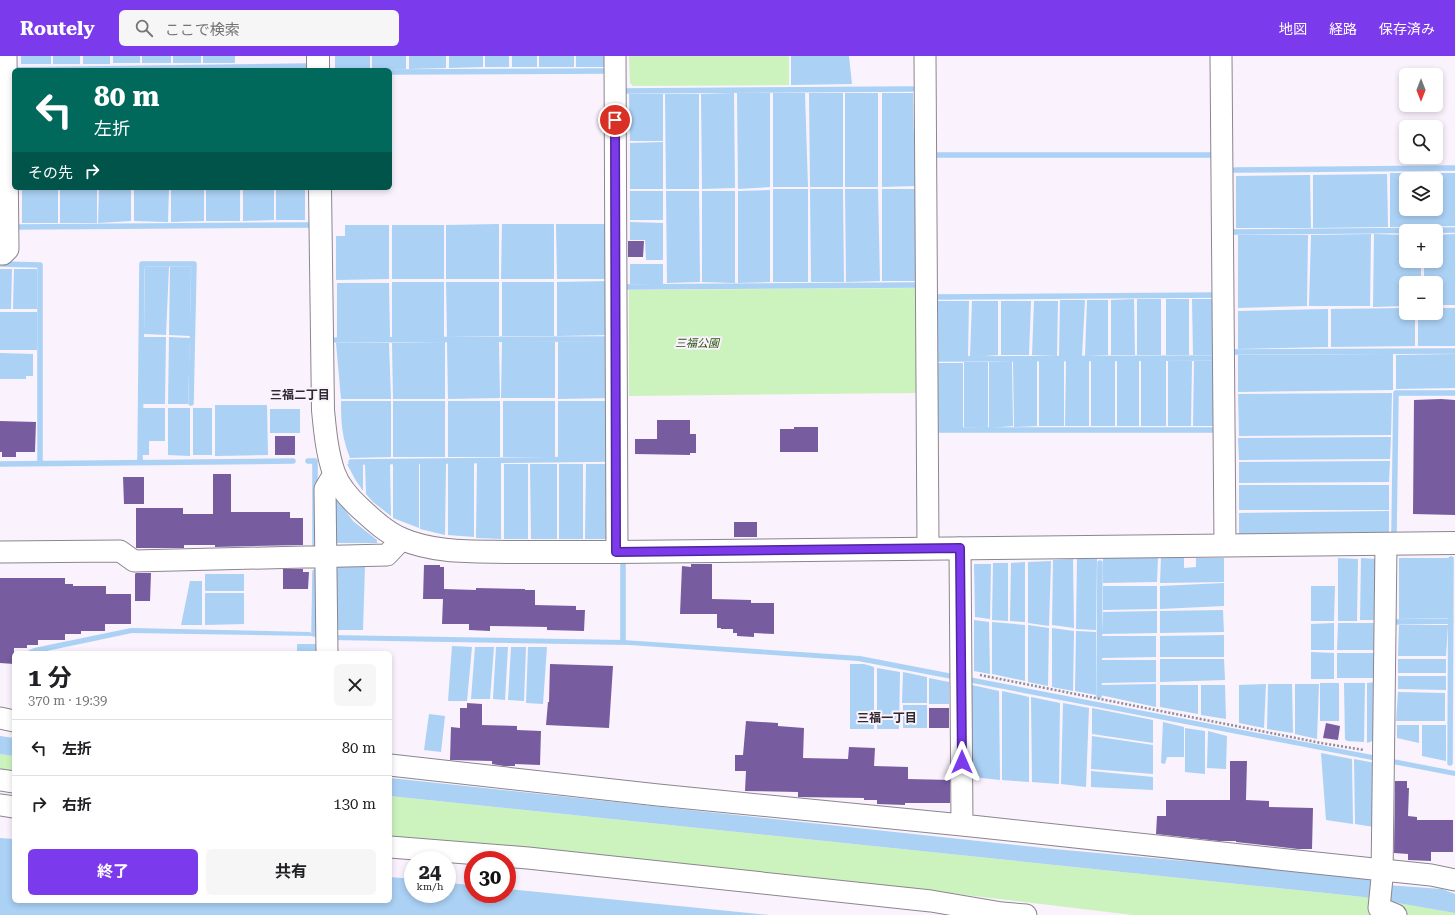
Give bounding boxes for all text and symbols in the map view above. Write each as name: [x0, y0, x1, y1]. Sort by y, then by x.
search box: [119, 10, 399, 46]
text: Routely: [20, 17, 95, 40]
icon: search: [133, 17, 155, 39]
text: ここで検索: [165, 21, 240, 39]
text: 地図: [1279, 21, 1307, 37]
text: 経路: [1329, 21, 1357, 37]
text: 保存済み: [1379, 21, 1435, 37]
north arrow: [1399, 68, 1443, 112]
map controls: [1399, 68, 1443, 320]
text: 80 m: [94, 80, 159, 113]
icon: left: [28, 84, 80, 136]
pin: [598, 103, 632, 137]
icon: arrive: [604, 109, 626, 131]
text: 左折: [94, 118, 130, 139]
button: search: [1399, 120, 1443, 164]
icon: right: [81, 160, 103, 182]
text: その先: [28, 164, 73, 182]
button: layers: [1399, 172, 1443, 216]
button: +: [1399, 224, 1443, 268]
button: −: [1399, 276, 1443, 320]
park label: 三福公園: [675, 337, 721, 350]
district label: 三福二丁目: [270, 388, 330, 402]
text: 1 分: [28, 664, 72, 692]
button: close: [334, 664, 376, 706]
text: 370 m · 19:39: [28, 693, 107, 708]
district label: 三福一丁目: [857, 711, 917, 725]
icon: left: [28, 737, 50, 759]
text: 80 m: [342, 739, 376, 757]
text: 左折: [62, 740, 92, 758]
position arrow: [941, 741, 983, 783]
icon: right: [28, 793, 50, 815]
text: 130 m: [333, 795, 376, 813]
text: 右折: [62, 796, 92, 814]
button: 終了: [28, 849, 198, 895]
button: 共有: [206, 849, 376, 895]
speed limit sign: 30: [464, 851, 516, 903]
text: 24: [419, 860, 441, 884]
text: km/h: [417, 881, 443, 892]

